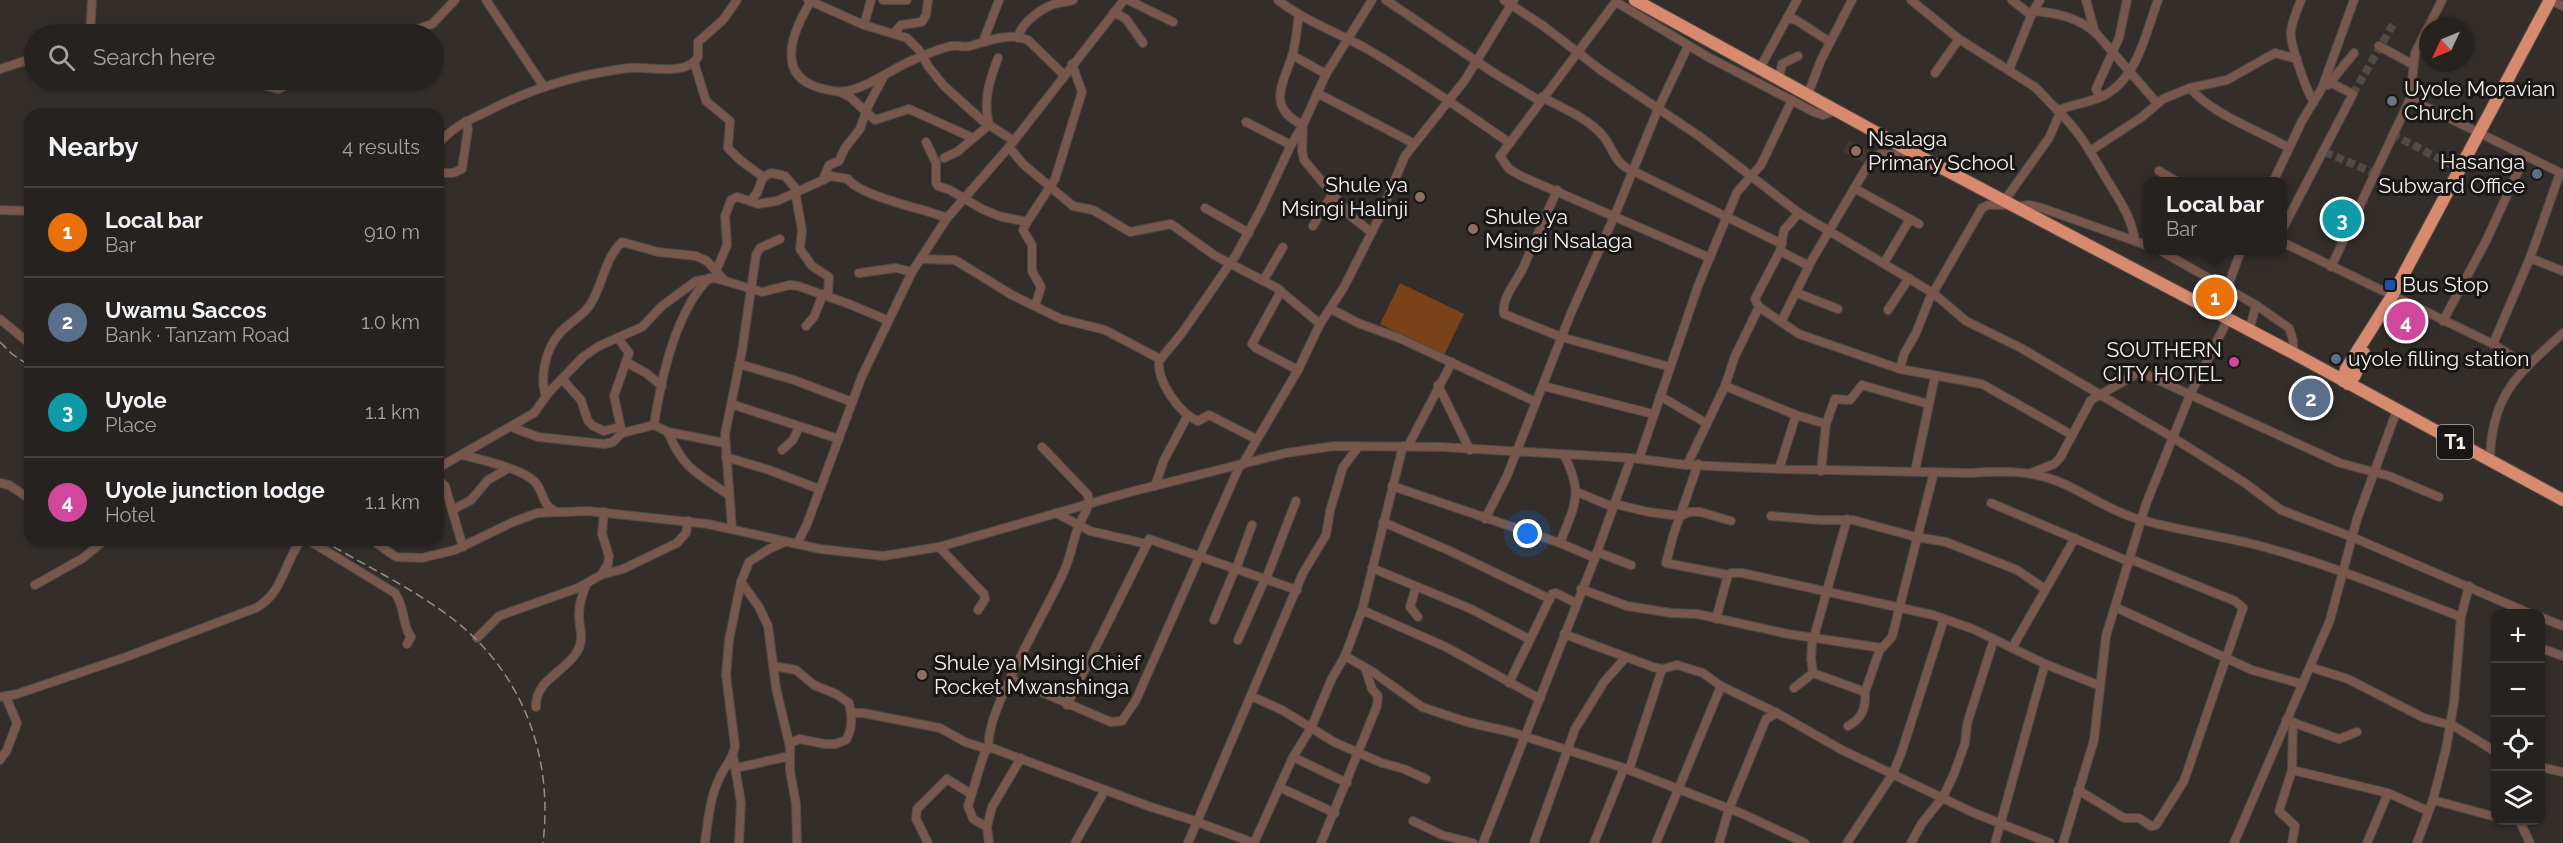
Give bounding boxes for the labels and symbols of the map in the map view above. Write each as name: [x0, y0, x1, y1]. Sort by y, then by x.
north arrow: [2419, 18, 2473, 72]
place label: Uyole Moravian Church: [2404, 76, 2555, 125]
marker: Uyole Moravian Church: [2385, 94, 2399, 108]
place label: Nsalaga Primary School: [1868, 126, 2015, 175]
marker: Nsalaga Primary School: [1849, 144, 1863, 158]
place label: Hasanga Subward Office: [2379, 149, 2525, 198]
marker: Hasanga Subward Office: [2530, 167, 2544, 181]
place label: Shule ya Msingi Halinji: [1281, 172, 1408, 221]
marker: Shule ya Msingi Halinji: [1413, 190, 1427, 204]
pin: 3: [2322, 196, 2362, 242]
place label: Shule ya Msingi Nsalaga: [1485, 204, 1632, 253]
marker: Shule ya Msingi Nsalaga: [1466, 222, 1480, 236]
place label: Bus Stop: [2402, 272, 2489, 297]
pin: 1: [2196, 274, 2234, 320]
marker: Bus Stop: [2383, 278, 2397, 292]
pin: 4: [2386, 298, 2426, 344]
place label: SOUTHERN CITY HOTEL: [2103, 337, 2222, 386]
place label: uyole filling station: [2348, 346, 2529, 371]
marker: uyole filling station: [2329, 352, 2343, 366]
marker: SOUTHERN CITY HOTEL: [2227, 355, 2241, 369]
pin: 2: [2292, 376, 2330, 420]
road number: T1: [2437, 425, 2473, 459]
your location: [1513, 519, 1542, 548]
place label: Shule ya Msingi Chief Rocket Mwanshinga: [934, 650, 1142, 699]
marker: Shule ya Msingi Chief Rocket Mwanshinga: [915, 668, 929, 682]

